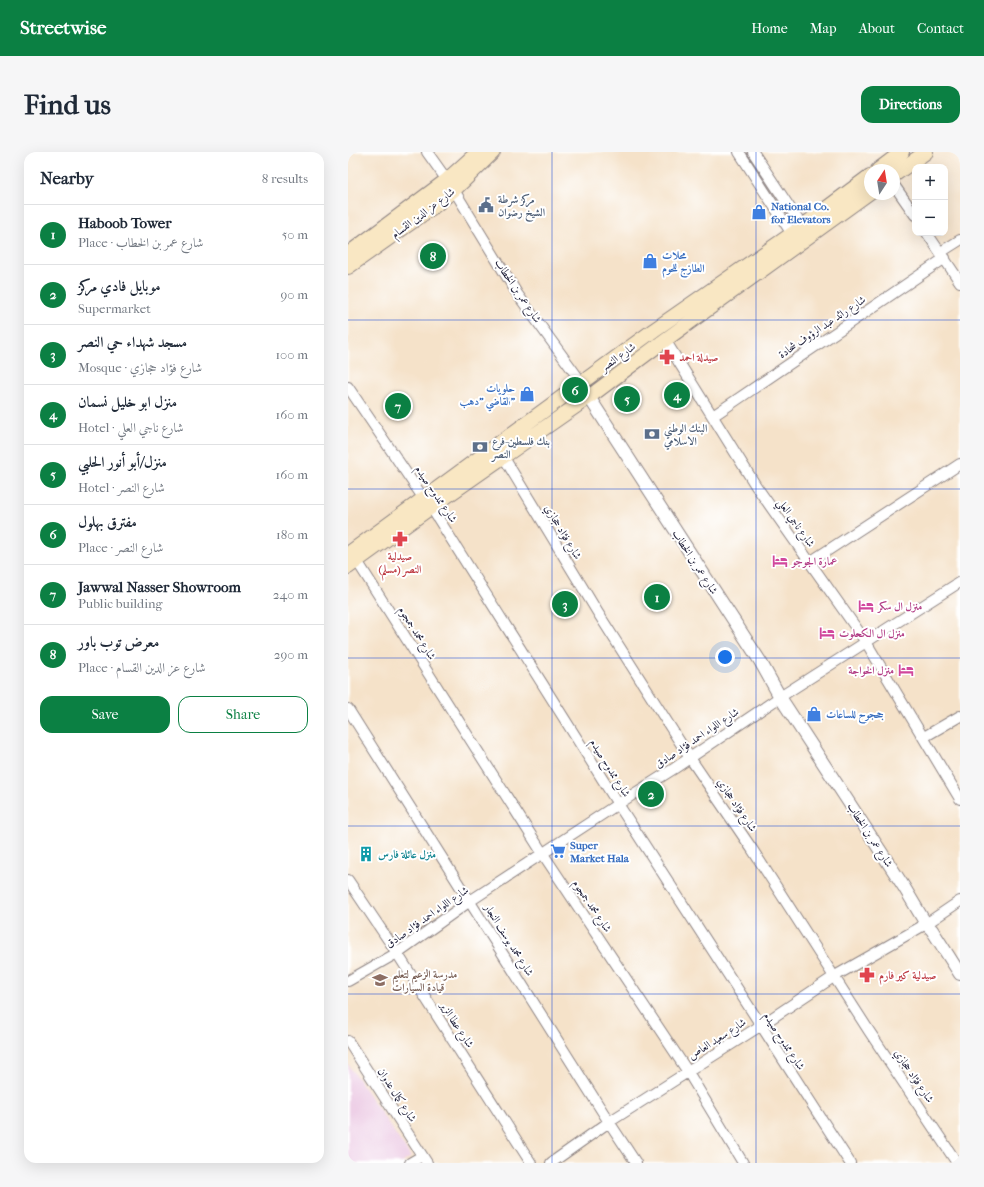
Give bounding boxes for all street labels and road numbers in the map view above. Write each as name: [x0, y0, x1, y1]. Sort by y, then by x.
street label: شارع عز الدين القسام: [389, 185, 459, 243]
street label: شارع عمر بن الخطاب: [489, 257, 544, 327]
street label: شارع رائد عبد الرؤوف شحادة: [776, 293, 870, 364]
street label: شارع النصر: [597, 340, 640, 377]
street label: شارع ممدوح صيدم: [409, 463, 460, 527]
street label: شارع ناجي العلي: [771, 496, 817, 552]
street label: شارع فؤاد حجازي: [539, 502, 584, 563]
street label: شارع عمر بن الخطاب: [667, 527, 721, 598]
street label: شارع محمد جمجوم: [393, 604, 439, 664]
street label: شارع اللواء احمد فؤاد صادق: [653, 705, 743, 773]
street label: شارع ممدوح صيدم: [584, 736, 633, 802]
street label: شارع فؤاد حجازي: [712, 776, 760, 836]
street label: شارع عمر بن الخطاب: [842, 800, 896, 871]
street label: شارع محمد جمجوم: [567, 877, 614, 936]
street label: شارع اللواء احمد فؤاد صادق: [383, 883, 473, 953]
street label: شارع محمد يوسف النجار: [479, 901, 536, 980]
street label: شارع عطا الزير: [434, 999, 477, 1052]
street label: شارع ممدوح صيدم: [757, 1010, 807, 1074]
street label: شارع سعيد العاص: [686, 1016, 750, 1065]
street label: شارع فؤاد حجازي: [889, 1047, 937, 1107]
street label: شارع كمال عدوان: [372, 1066, 419, 1126]

